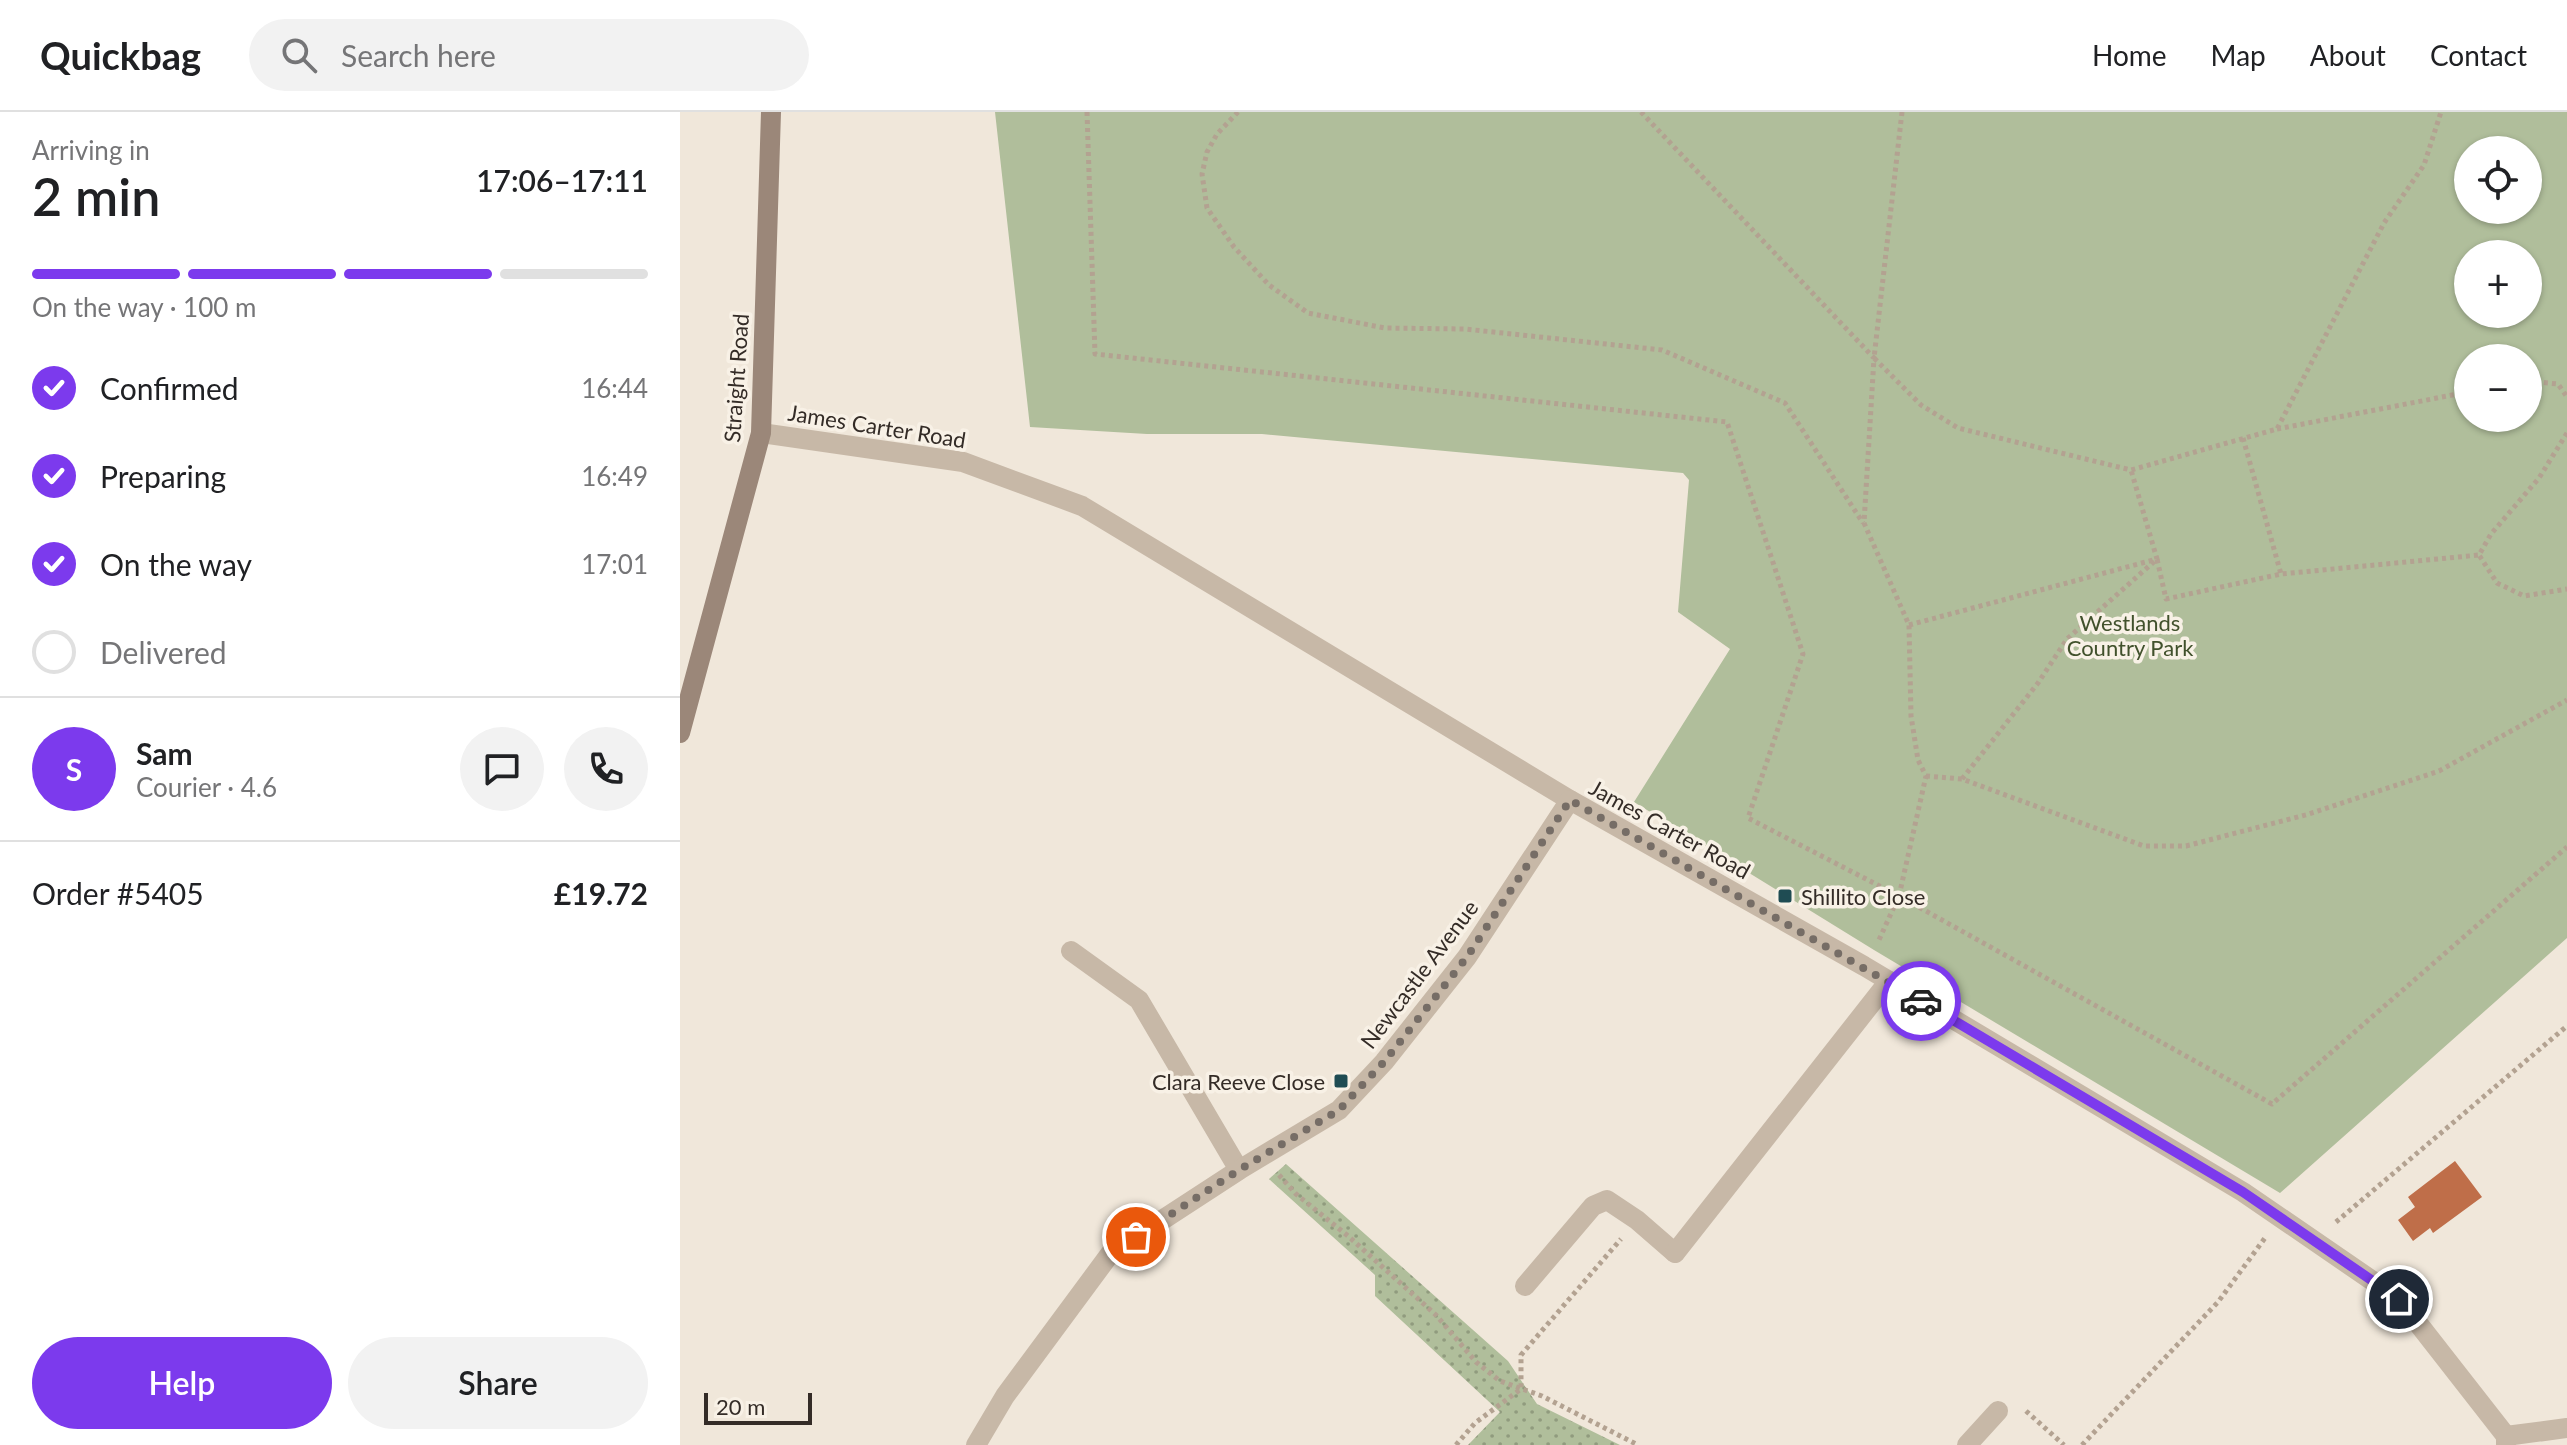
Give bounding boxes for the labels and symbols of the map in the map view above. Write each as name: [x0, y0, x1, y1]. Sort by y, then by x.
street label: Straight Road: [718, 313, 754, 443]
street label: James Carter Road: [786, 399, 968, 453]
park label: Westlands Country Park: [2067, 609, 2194, 661]
street label: James Carter Road: [1585, 774, 1755, 884]
place label: Shillito Close: [1801, 883, 1925, 910]
marker: Shillito Close: [1776, 887, 1794, 905]
street label: Newcastle Avenue: [1355, 895, 1483, 1053]
courier: [1881, 961, 1961, 1041]
place label: Clara Reeve Close: [1152, 1068, 1325, 1095]
marker: Clara Reeve Close: [1332, 1072, 1350, 1090]
pin: [1102, 1203, 1170, 1271]
pin: [2365, 1265, 2433, 1333]
scale bar: [704, 1389, 812, 1425]

